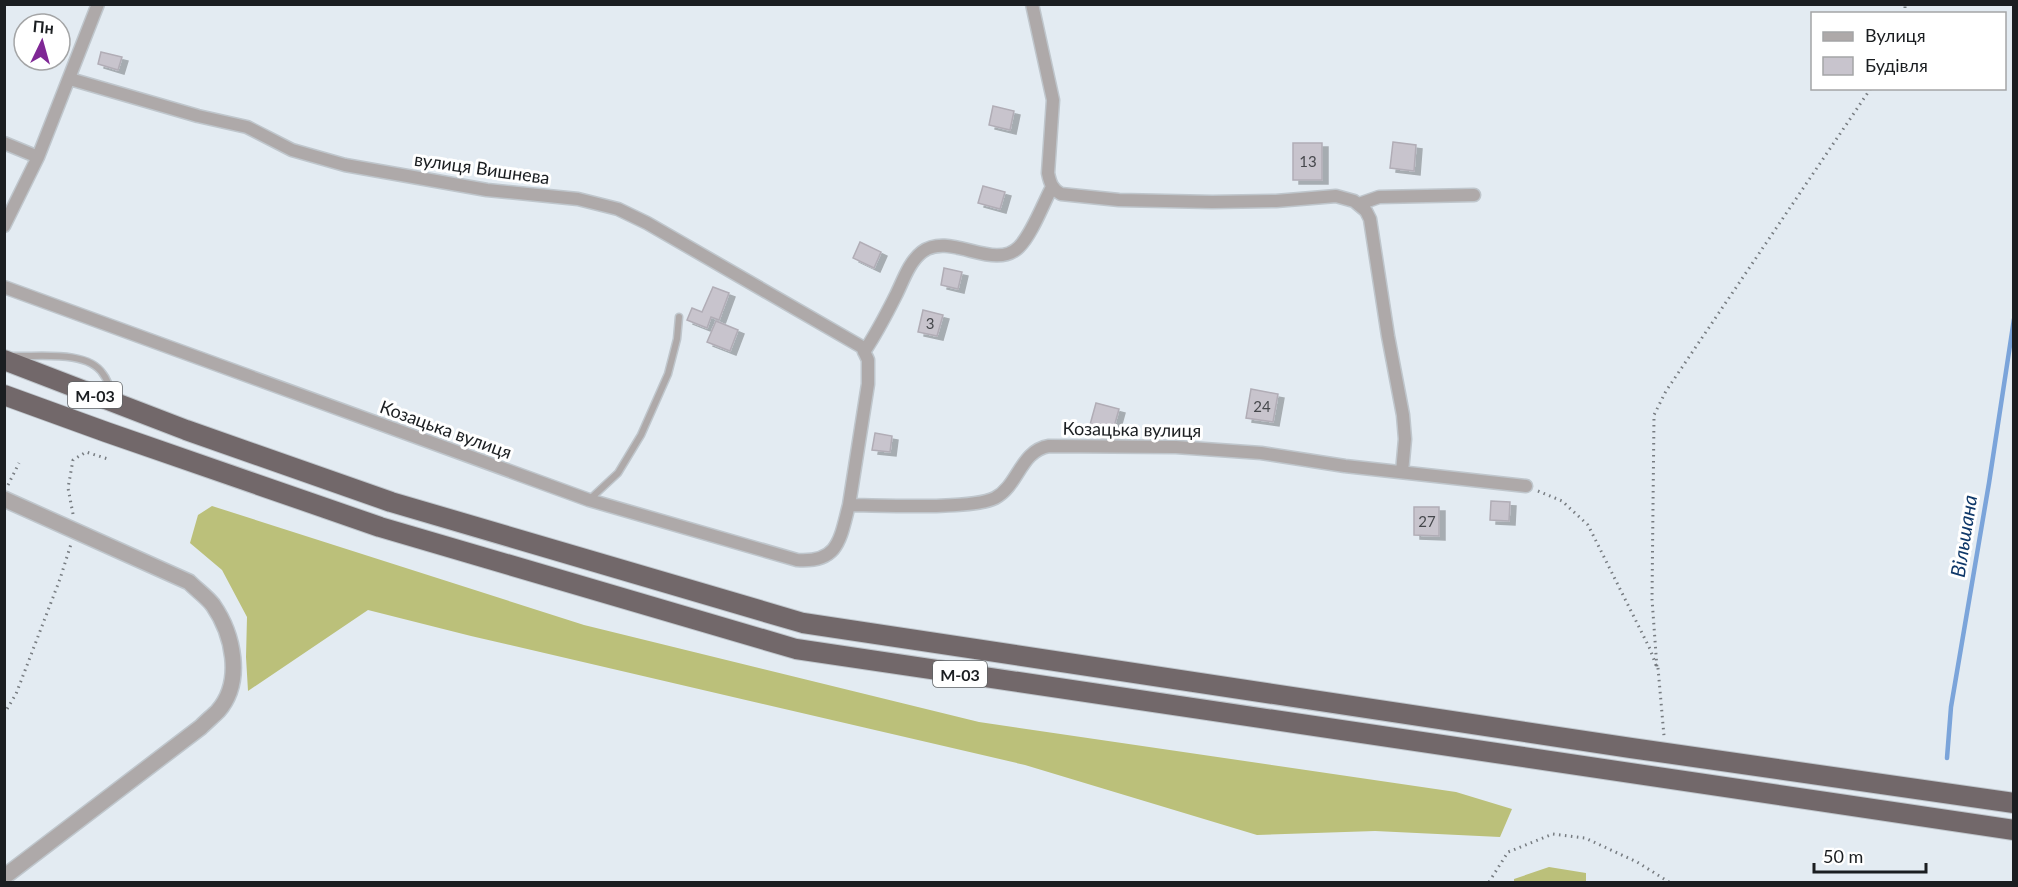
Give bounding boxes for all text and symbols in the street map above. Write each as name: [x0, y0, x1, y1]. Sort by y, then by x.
north arrow: [12, 12, 72, 72]
legend: [1811, 12, 2006, 90]
text: Пн: [32, 16, 55, 37]
text: Вулиця: [1865, 24, 1926, 46]
text: Будівля: [1865, 54, 1928, 76]
street label: вулиця Вишнева: [413, 148, 551, 188]
house number: 13: [1299, 152, 1317, 170]
house number: 3: [926, 314, 934, 332]
road number: М-03: [68, 382, 122, 408]
street label: Козацька вулиця: [377, 395, 515, 463]
house number: 24: [1253, 397, 1271, 415]
street label: Козацька вулиця: [1063, 417, 1201, 441]
water label: Вільшана: [1945, 493, 1981, 579]
house number: 27: [1418, 512, 1436, 530]
road number: М-03: [933, 661, 987, 687]
scale bar: [1814, 836, 1926, 874]
text: 50 m: [1823, 845, 1863, 867]

